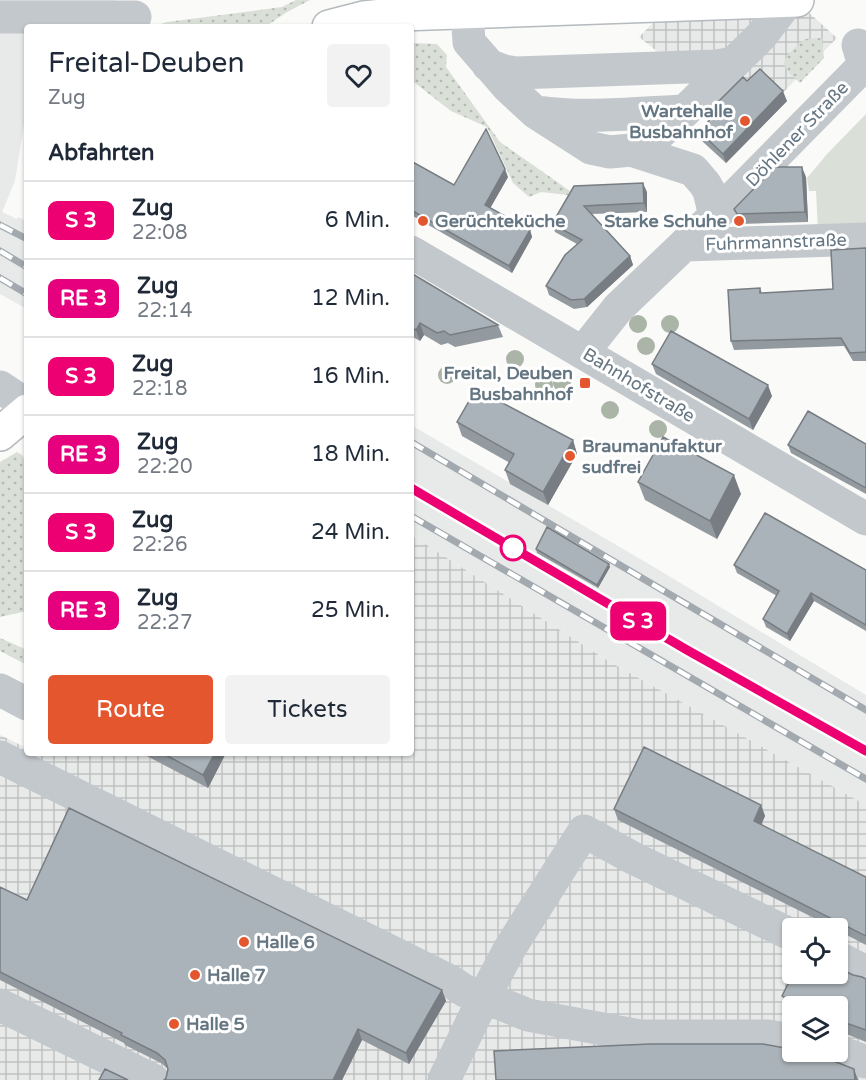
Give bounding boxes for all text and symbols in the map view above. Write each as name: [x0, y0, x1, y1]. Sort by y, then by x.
button: heart: [327, 44, 390, 107]
text: Freital-Deuben: [48, 46, 245, 80]
street label: Döhlener Straße: [741, 77, 853, 191]
text: Zug: [48, 86, 86, 110]
place label: Wartehalle Busbahnhof: [629, 100, 734, 143]
marker: Wartehalle Busbahnhof: [738, 114, 752, 128]
text: Abfahrten: [48, 140, 154, 166]
text: Zug: [132, 195, 173, 221]
text: 6 Min.: [325, 207, 390, 233]
text: S 3: [65, 208, 97, 233]
place label: Gerüchteküche: [435, 210, 565, 232]
place label: Starke Schuhe: [604, 210, 727, 232]
marker: Gerüchteküche: [416, 214, 430, 228]
marker: Starke Schuhe: [732, 214, 746, 228]
text: 22:08: [132, 221, 187, 245]
street label: Fuhrmannstraße: [705, 229, 847, 255]
text: Zug: [137, 273, 178, 299]
text: 12 Min.: [311, 285, 390, 311]
text: RE 3: [60, 286, 107, 311]
text: 22:14: [137, 299, 192, 323]
street label: Bahnhofstraße: [579, 343, 699, 427]
text: Zug: [132, 351, 173, 377]
place label: Freital, Deuben Busbahnhof: [444, 362, 574, 405]
text: 16 Min.: [311, 363, 390, 389]
text: S 3: [65, 364, 97, 389]
marker: Freital, Deuben Busbahnhof: [578, 376, 592, 390]
text: 22:18: [132, 377, 187, 401]
text: Zug: [137, 429, 178, 455]
place label: Braumanufaktur sudfrei: [582, 435, 723, 478]
text: 18 Min.: [311, 441, 390, 467]
text: RE 3: [60, 442, 107, 467]
marker: Braumanufaktur sudfrei: [563, 449, 577, 463]
text: 22:20: [137, 455, 192, 479]
text: Zug: [132, 507, 173, 533]
text: 24 Min.: [311, 519, 390, 545]
text: S 3: [65, 520, 97, 545]
text: 22:26: [132, 533, 187, 557]
unlabelled marker: [500, 535, 526, 561]
text: Zug: [137, 585, 178, 611]
text: 25 Min.: [311, 597, 390, 623]
text: RE 3: [60, 598, 107, 623]
line badge: S 3: [604, 602, 672, 640]
text: S 3: [622, 609, 654, 634]
text: 22:27: [137, 611, 192, 635]
button: Route: [48, 675, 213, 744]
button: Tickets: [225, 675, 390, 744]
map controls: [782, 918, 848, 1062]
button: locate: [782, 918, 848, 984]
place label: Halle 6: [256, 931, 315, 953]
marker: Halle 6: [237, 935, 251, 949]
place label: Halle 7: [207, 964, 266, 986]
marker: Halle 7: [188, 968, 202, 982]
button: layers: [782, 996, 848, 1062]
place label: Halle 5: [186, 1013, 245, 1035]
marker: Halle 5: [167, 1017, 181, 1031]

